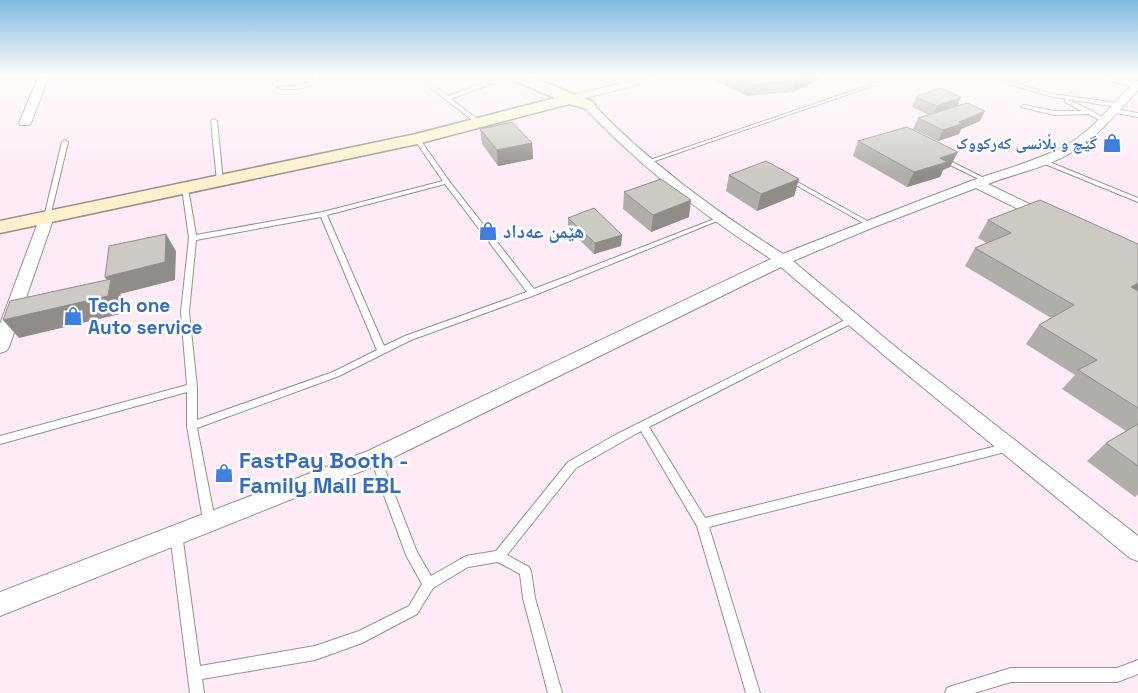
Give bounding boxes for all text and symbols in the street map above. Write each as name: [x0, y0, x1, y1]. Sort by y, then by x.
shop icon: گێچ و بڵانسی کەرکووک: [1101, 132, 1123, 154]
place label: گێچ و بڵانسی کەرکووک: [956, 133, 1097, 154]
place label: هێمن عەداد: [503, 219, 584, 244]
shop icon: هێمن عەداد: [477, 220, 499, 242]
place label: Tech one Auto service: [88, 293, 203, 340]
shop icon: Tech one Auto service: [62, 305, 84, 327]
place label: FastPay Booth - Family Mall EBL: [239, 446, 408, 499]
shop icon: FastPay Booth - Family Mall EBL: [213, 462, 235, 484]

